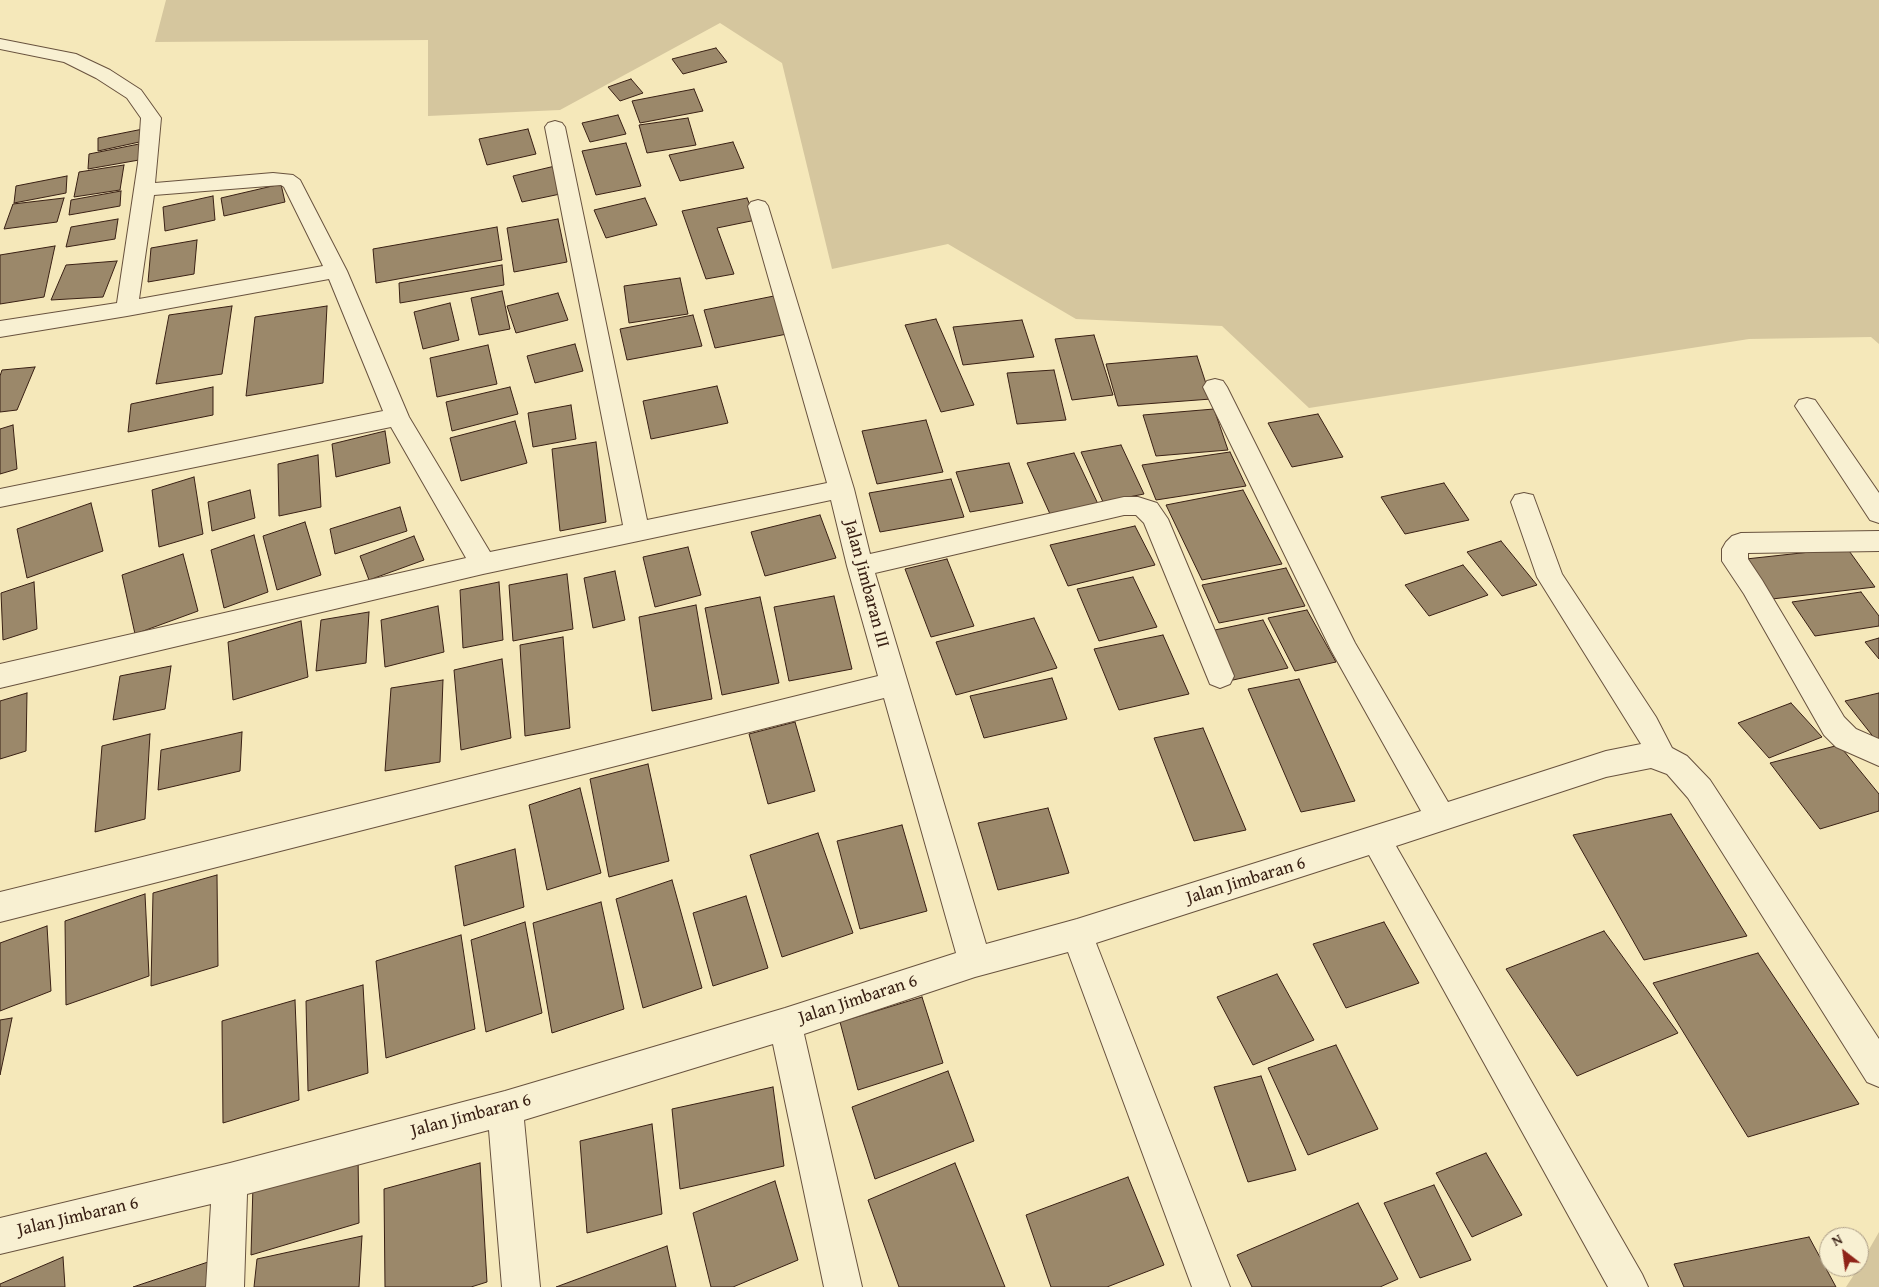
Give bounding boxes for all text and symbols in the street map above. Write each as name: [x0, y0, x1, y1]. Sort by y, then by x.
street label: Jalan Jimbaran III: [839, 518, 893, 650]
street label: Jalan Jimbaran 6: [1184, 853, 1308, 909]
street label: Jalan Jimbaran 6: [796, 971, 920, 1029]
street label: Jalan Jimbaran 6: [409, 1090, 533, 1142]
street label: Jalan Jimbaran 6: [15, 1193, 141, 1241]
north arrow: [1819, 1227, 1869, 1277]
text: N: [1828, 1229, 1846, 1251]

